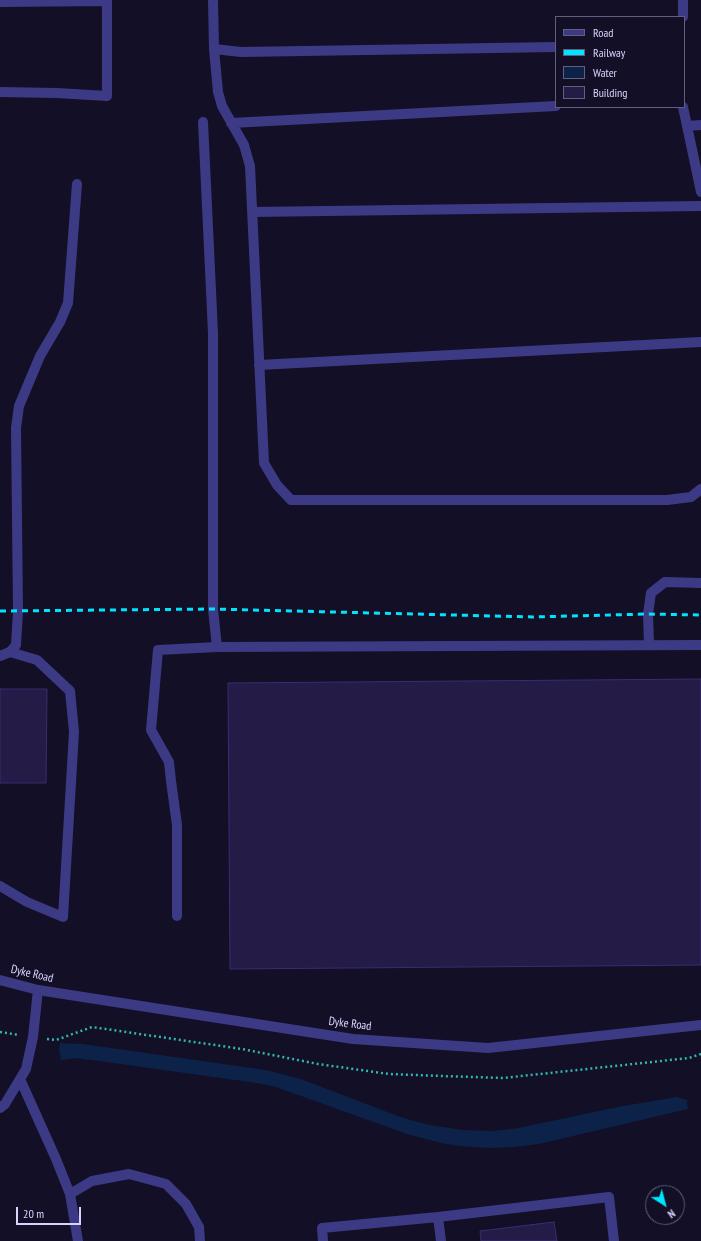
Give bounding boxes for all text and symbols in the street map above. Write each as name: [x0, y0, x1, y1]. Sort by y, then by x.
legend: [555, 16, 685, 108]
text: Road: [593, 25, 613, 40]
text: Railway: [593, 45, 625, 60]
text: Water: [593, 65, 617, 80]
text: Building: [593, 85, 628, 100]
street label: Dyke Road: [9, 962, 55, 986]
street label: Dyke Road: [328, 1014, 372, 1034]
north arrow: [645, 1185, 685, 1225]
scale bar: [18, 1199, 83, 1225]
text: 20 m: [23, 1206, 44, 1221]
text: N: [665, 1206, 678, 1221]

